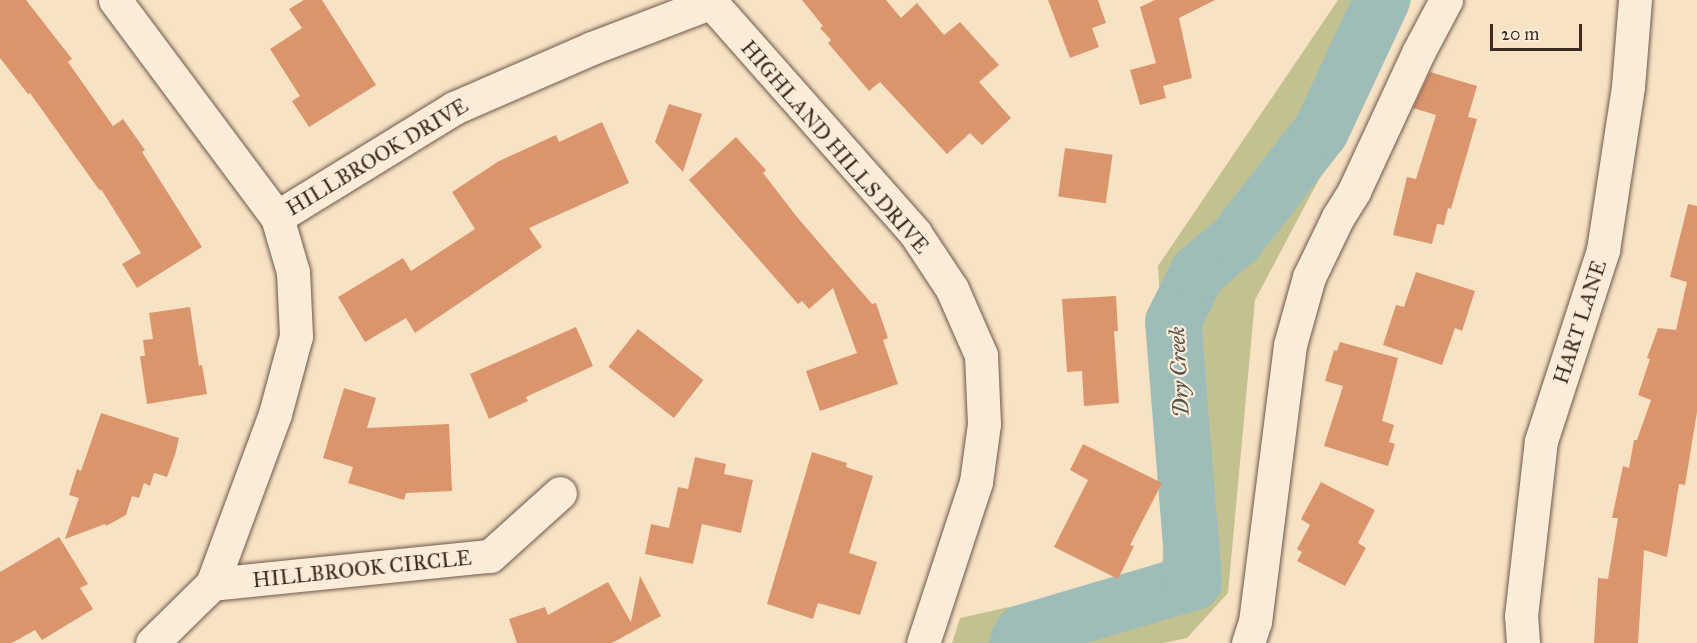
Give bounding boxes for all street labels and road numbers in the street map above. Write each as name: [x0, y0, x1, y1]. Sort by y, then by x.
street label: HIGHLAND HILLS DRIVE: [736, 35, 934, 259]
street label: HILLBROOK DRIVE: [282, 93, 472, 221]
street label: HART LANE: [1548, 257, 1612, 387]
street label: HILLBROOK CIRCLE: [251, 545, 473, 593]

